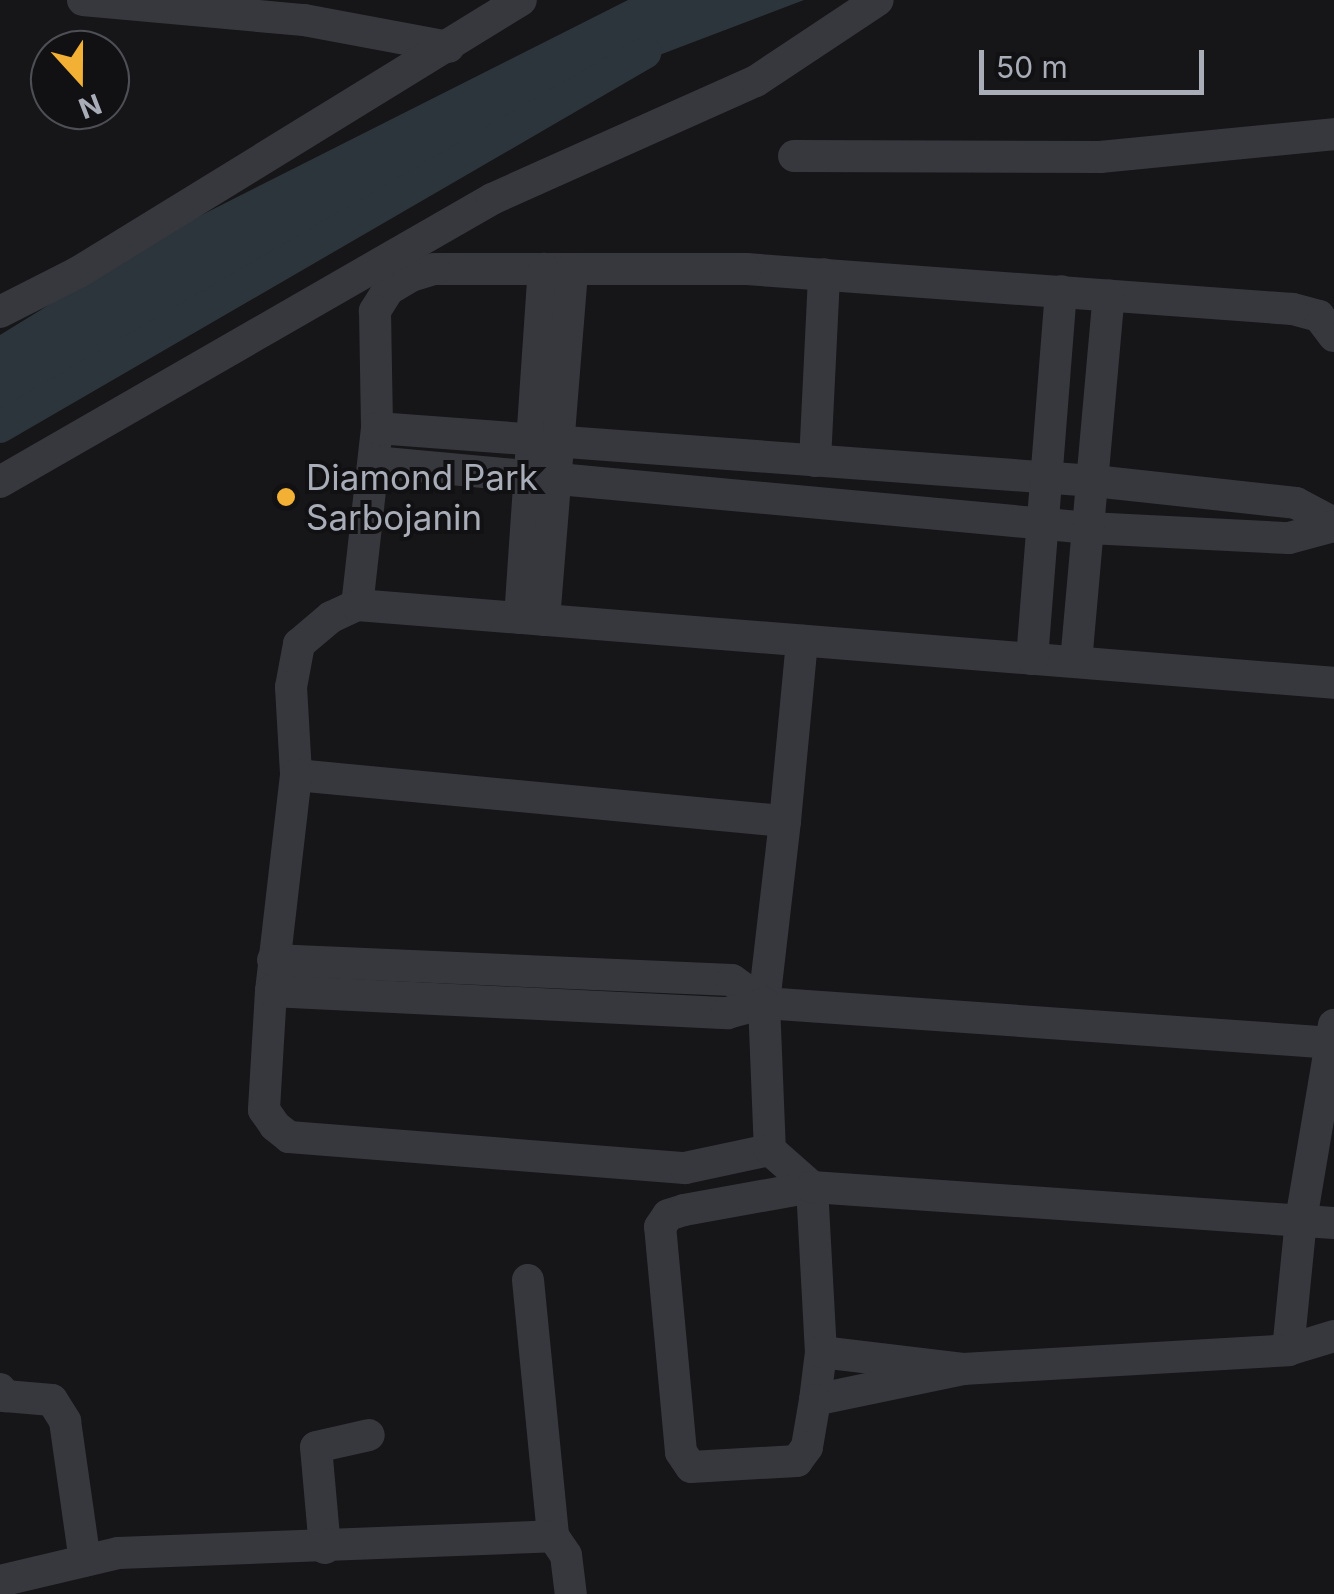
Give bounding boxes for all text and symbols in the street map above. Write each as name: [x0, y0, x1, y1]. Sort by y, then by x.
north arrow: [30, 30, 130, 130]
scale bar: [984, 30, 1209, 92]
text: 50 m: [996, 49, 1068, 85]
text: N: [74, 86, 106, 126]
place label: Diamond Park Sarbojanin: [306, 456, 538, 538]
marker: Diamond Park Sarbojanin: [275, 486, 297, 508]

